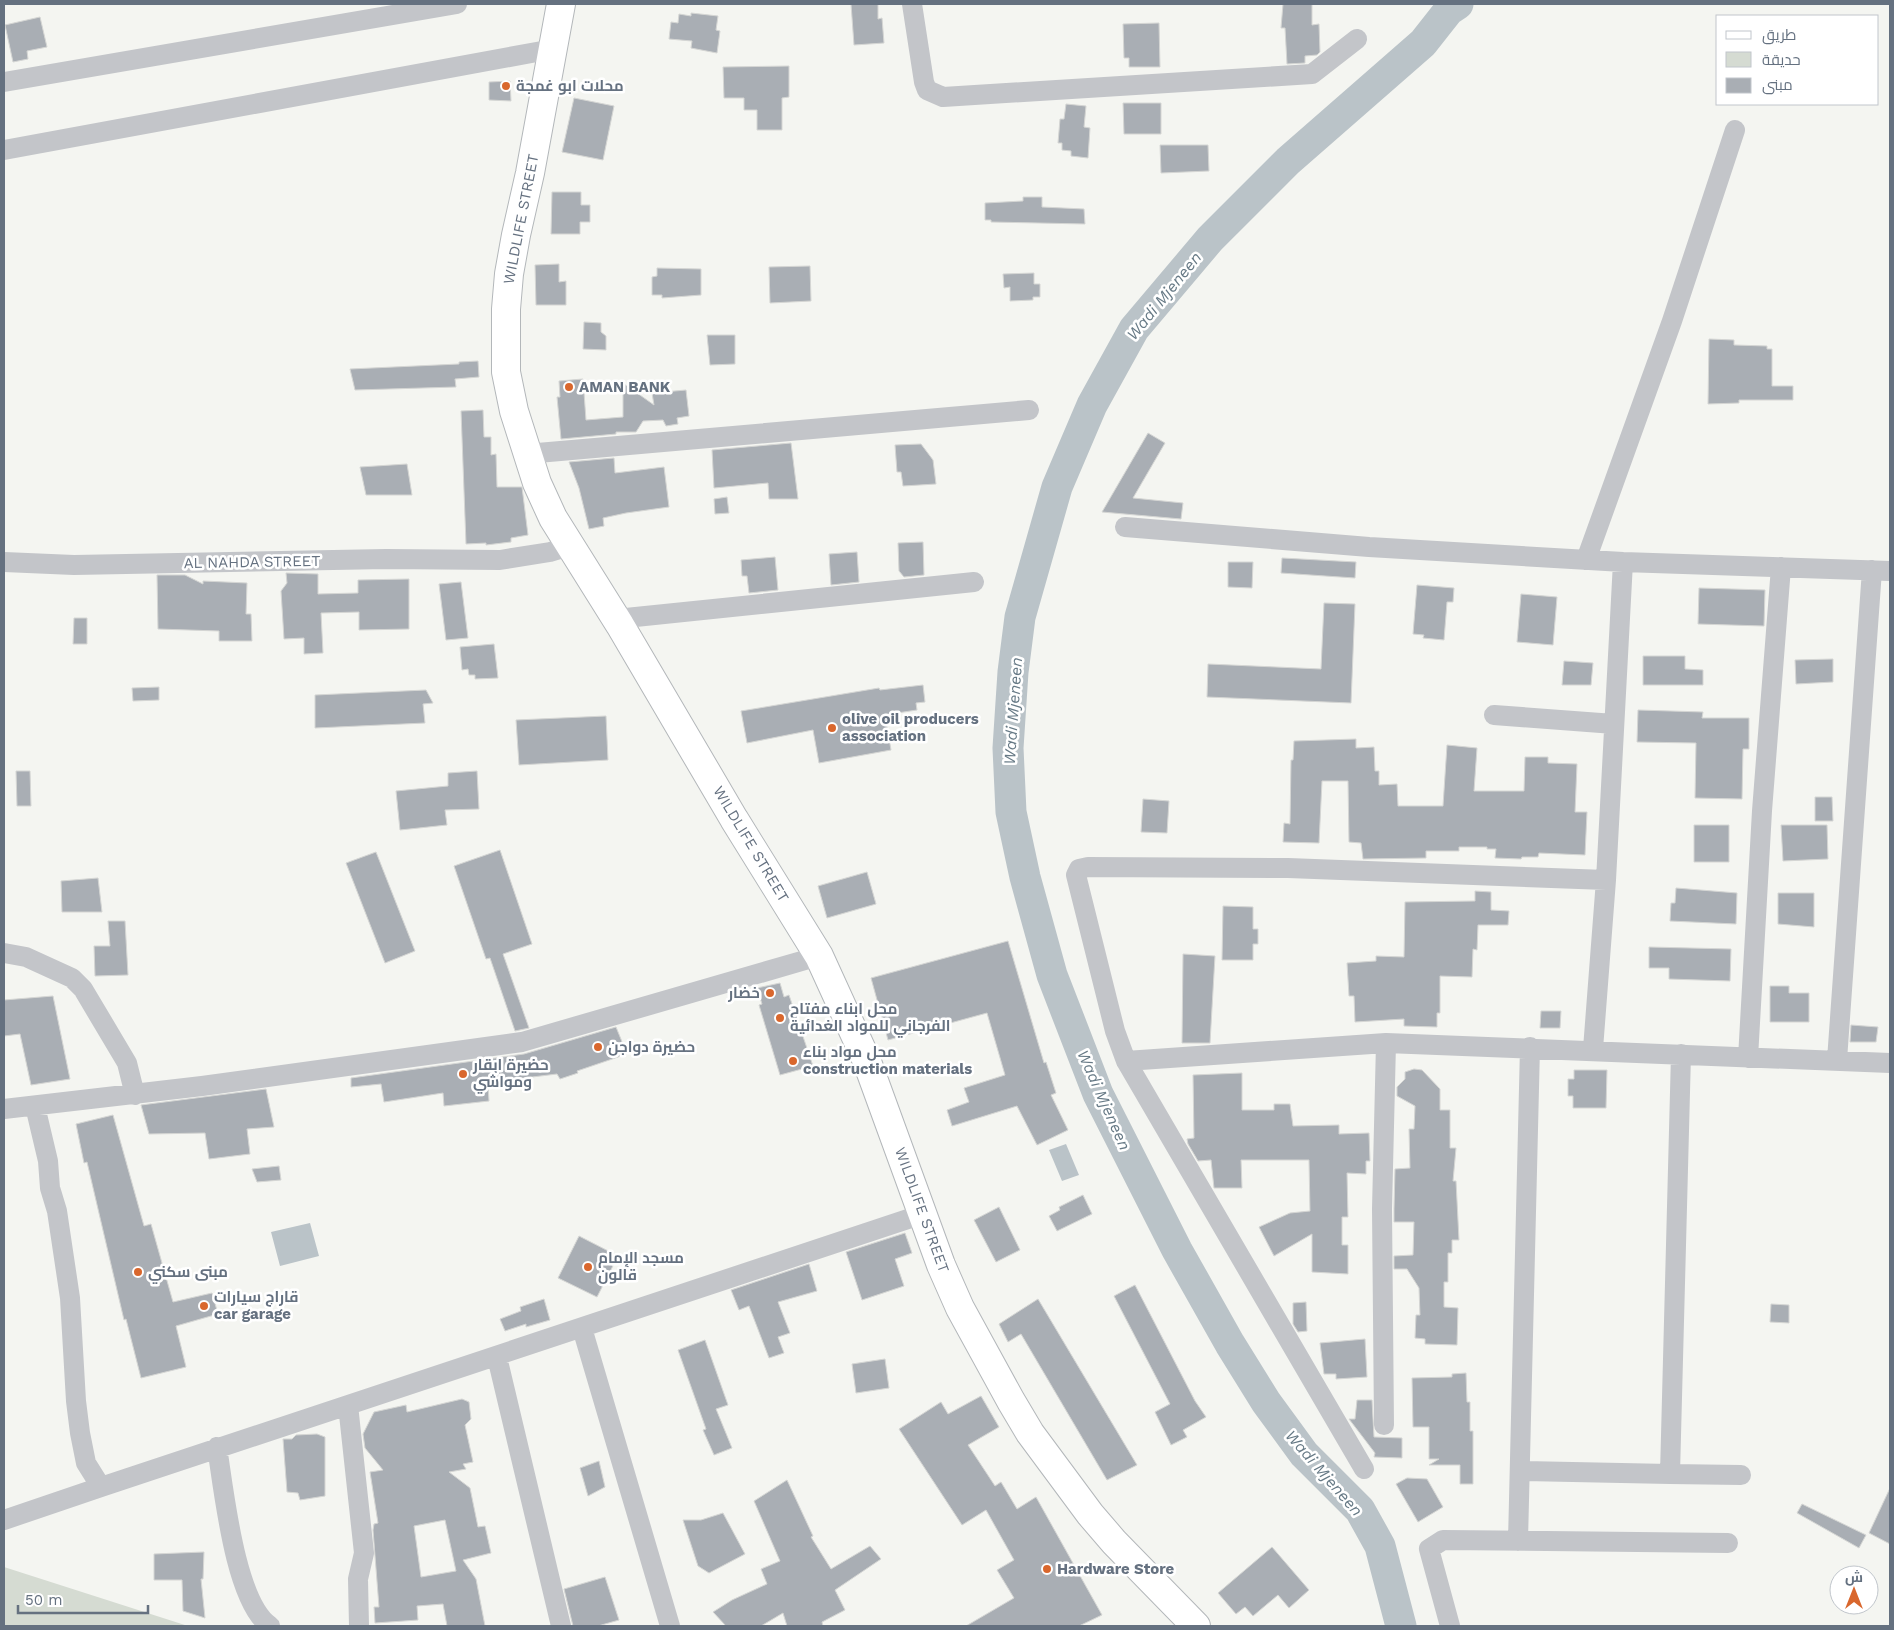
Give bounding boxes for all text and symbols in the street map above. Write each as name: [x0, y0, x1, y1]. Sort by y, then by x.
legend: [1716, 15, 1879, 105]
text: طريق: [1762, 26, 1796, 45]
text: حديقة: [1762, 51, 1801, 69]
text: مبنى: [1762, 76, 1793, 95]
place label: محلات ابو غمجة: [516, 77, 624, 95]
marker: محلات ابو غمجة: [500, 80, 512, 92]
street label: WILDLIFE STREET: [500, 152, 542, 286]
water label: Wadi Mjeneen: [1123, 248, 1205, 344]
place label: AMAN BANK: [579, 378, 671, 396]
marker: AMAN BANK: [563, 381, 575, 393]
street label: AL NAHDA STREET: [183, 552, 321, 572]
water label: Wadi Mjeneen: [1000, 657, 1026, 765]
place label: olive oil producers association: [842, 710, 979, 745]
marker: olive oil producers association: [826, 722, 838, 734]
street label: WILDLIFE STREET: [709, 783, 793, 905]
place label: خضار: [727, 984, 760, 1002]
marker: خضار: [764, 987, 776, 999]
place label: محل ابناء مفتاح الفرجاني للمواد الغدائية: [790, 1000, 950, 1038]
marker: محل ابناء مفتاح الفرجاني للمواد الغدائية: [774, 1012, 786, 1024]
place label: حضيرة دواجن: [608, 1038, 695, 1056]
marker: حضيرة دواجن: [592, 1041, 604, 1053]
place label: محل مواد بناء construction materials: [803, 1043, 972, 1078]
water label: Wadi Mjeneen: [1073, 1047, 1135, 1153]
marker: محل مواد بناء construction materials: [787, 1055, 799, 1067]
place label: حضيرة ابقار ومواشي: [472, 1056, 549, 1094]
marker: حضيرة ابقار ومواشي: [457, 1068, 469, 1080]
street label: WILDLIFE STREET: [891, 1145, 953, 1275]
place label: مسجد الإمام قالون: [598, 1249, 684, 1284]
marker: مسجد الإمام قالون: [582, 1261, 594, 1273]
place label: مبنى سكني: [148, 1263, 228, 1284]
marker: مبنى سكني: [132, 1266, 144, 1278]
place label: قاراج سيارات car garage: [214, 1288, 299, 1323]
marker: قاراج سيارات car garage: [198, 1300, 210, 1312]
water label: Wadi Mjeneen: [1281, 1426, 1367, 1520]
place label: Hardware Store: [1057, 1560, 1175, 1578]
marker: Hardware Store: [1041, 1563, 1053, 1575]
north arrow: [1829, 1565, 1879, 1615]
text: ش: [1845, 1569, 1863, 1586]
scale bar: [18, 1582, 148, 1614]
text: 50 m: [25, 1591, 62, 1609]

